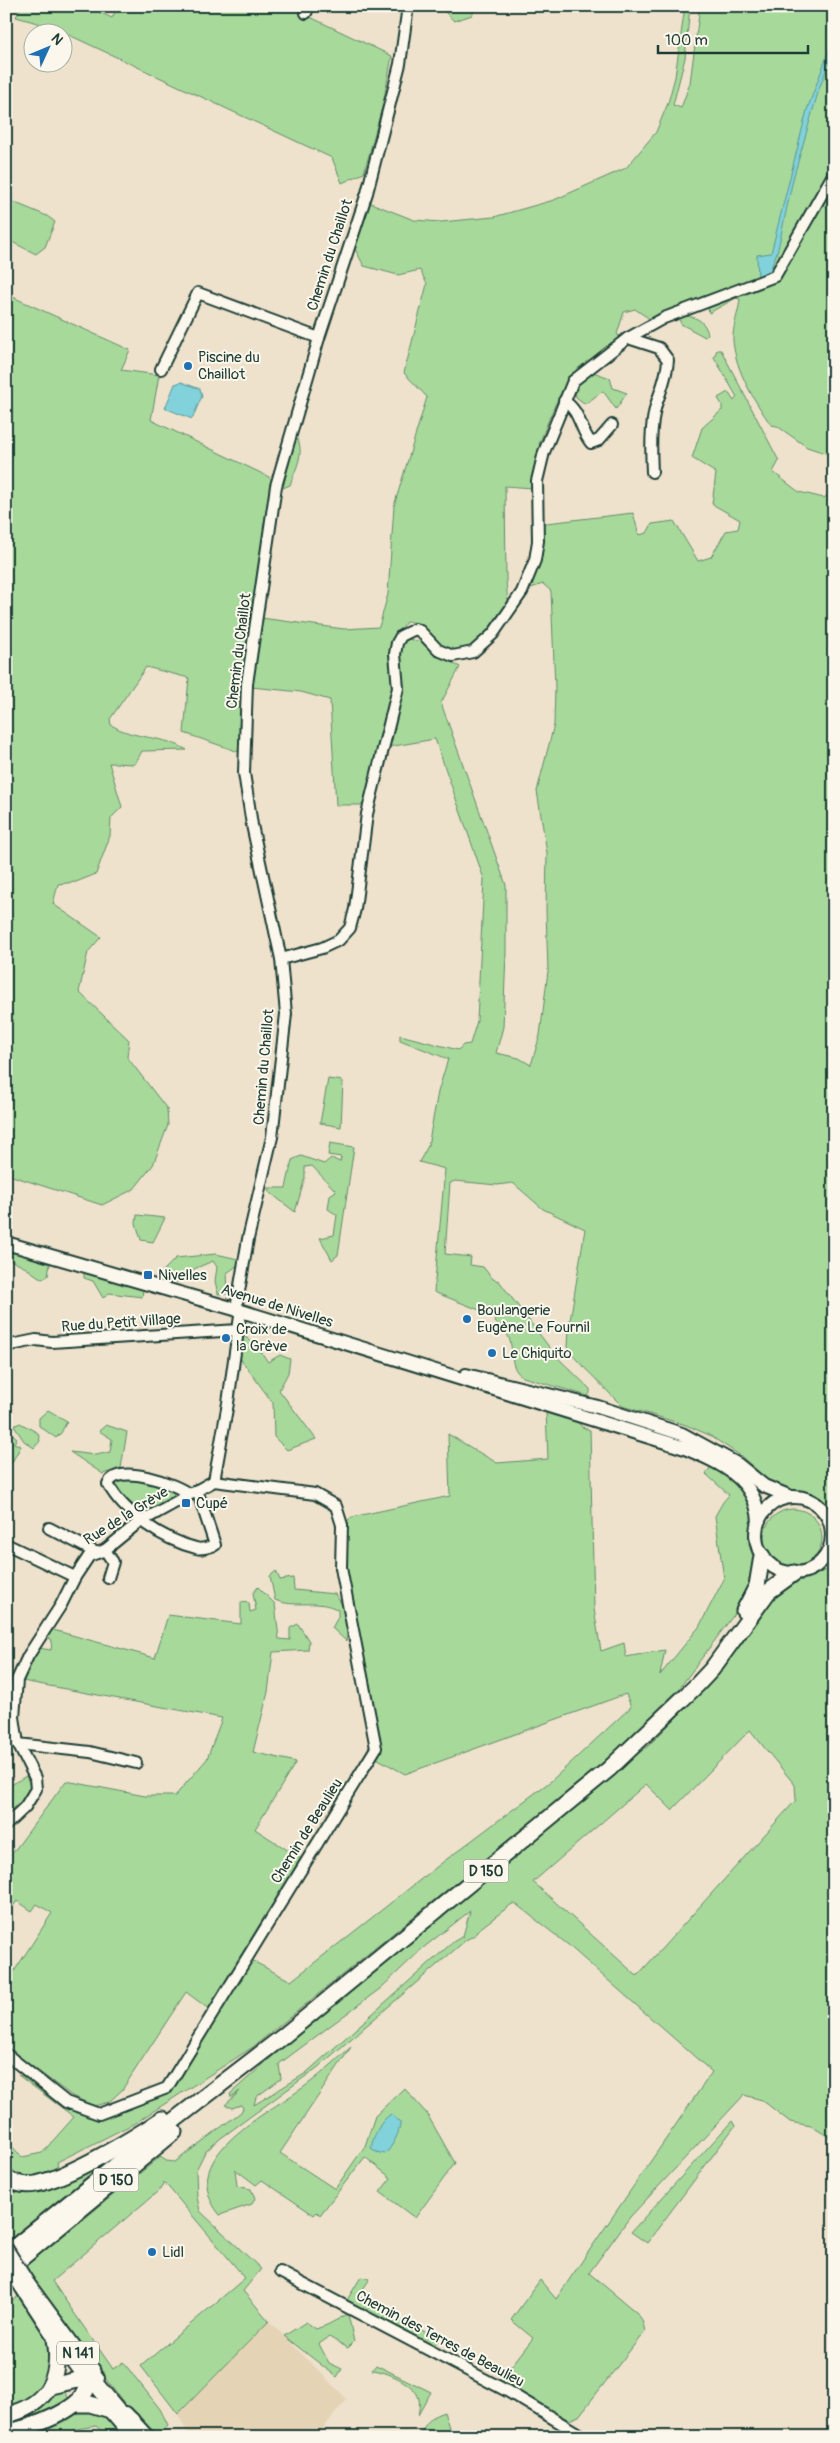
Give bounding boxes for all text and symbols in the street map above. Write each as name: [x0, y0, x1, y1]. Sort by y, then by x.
north arrow: [22, 22, 72, 72]
scale bar: [658, 22, 808, 54]
text: N: [48, 30, 66, 49]
text: 100 m: [665, 31, 708, 50]
street label: Chemin du Chaillot: [303, 196, 357, 313]
place label: Piscine du Chaillot: [198, 348, 260, 384]
marker: Piscine du Chaillot: [182, 360, 194, 372]
street label: Chemin du Chaillot: [222, 591, 256, 710]
street label: Chemin du Chaillot: [249, 1007, 279, 1126]
place label: Nivelles: [158, 1266, 207, 1285]
marker: Nivelles: [142, 1269, 154, 1281]
street label: Avenue de Nivelles: [219, 1280, 336, 1332]
place label: Boulangerie Eugène Le Fournil: [477, 1301, 590, 1337]
street label: Rue du Petit Village: [61, 1309, 182, 1337]
marker: Boulangerie Eugène Le Fournil: [461, 1313, 473, 1325]
place label: Croix de la Grève: [236, 1320, 288, 1356]
marker: Croix de la Grève: [220, 1332, 232, 1344]
place label: Le Chiquito: [502, 1344, 572, 1363]
marker: Le Chiquito: [486, 1347, 498, 1359]
street label: Rue de la Grève: [80, 1482, 172, 1550]
place label: Cupé: [196, 1494, 228, 1513]
marker: Cupé: [180, 1497, 192, 1509]
street label: Chemin de Beaulieu: [267, 1775, 347, 1887]
road number: D 150: [464, 1860, 508, 1882]
road number: D 150: [94, 2168, 138, 2192]
place label: Lidl: [162, 2243, 184, 2262]
marker: Lidl: [146, 2246, 158, 2258]
street label: Chemin des Terres de Beaulieu: [353, 2286, 527, 2392]
road number: N 141: [57, 2342, 99, 2364]

